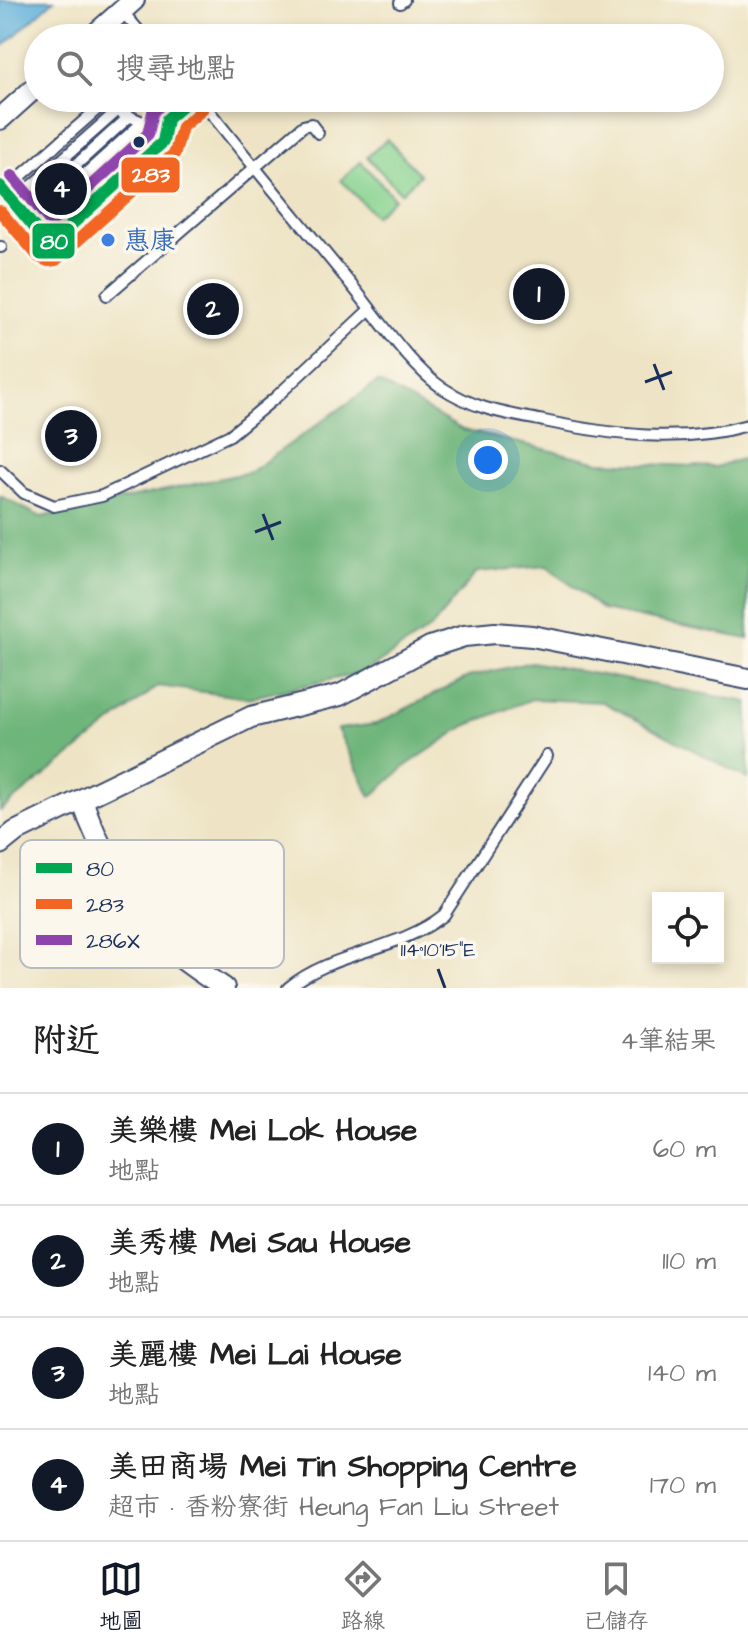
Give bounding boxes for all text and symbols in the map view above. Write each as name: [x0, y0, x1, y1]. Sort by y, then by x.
search box: [24, 24, 724, 112]
icon: search: [52, 46, 96, 90]
text: 搜尋地點: [116, 48, 236, 90]
unlabelled marker: [131, 134, 147, 150]
line badge: 283: [120, 156, 181, 194]
pin: 4: [35, 159, 87, 219]
text: 283: [131, 160, 171, 191]
line badge: 80: [31, 222, 76, 260]
place label: 惠康: [124, 223, 176, 259]
text: 80: [40, 227, 68, 258]
marker: 惠康: [99, 231, 117, 249]
pin: 1: [513, 264, 565, 324]
pin: 2: [187, 279, 239, 339]
pin: 3: [45, 406, 97, 466]
your location: [468, 440, 508, 480]
legend: [20, 840, 284, 968]
text: 80: [86, 854, 114, 885]
text: 283: [86, 890, 124, 921]
map controls: [652, 892, 724, 964]
button: locate: [652, 892, 724, 964]
text: 286X: [86, 926, 140, 957]
text: 114°10'15"E: [401, 936, 476, 964]
text: 附近: [32, 1017, 100, 1065]
text: 4筆結果: [620, 1023, 716, 1059]
text: 美樂樓 Mei Lok House: [108, 1110, 417, 1152]
text: 1: [56, 1131, 60, 1167]
text: 60 m: [653, 1131, 716, 1167]
text: 地點: [108, 1153, 160, 1189]
text: 美秀樓 Mei Sau House: [108, 1222, 411, 1264]
text: 2: [51, 1243, 65, 1279]
text: 110 m: [662, 1243, 716, 1279]
text: 地點: [108, 1265, 160, 1301]
text: 美麗樓 Mei Lai House: [108, 1334, 402, 1376]
text: 3: [51, 1355, 65, 1391]
text: 140 m: [648, 1355, 716, 1391]
text: 地點: [108, 1377, 160, 1413]
text: 美田商場 Mei Tin Shopping Centre: [108, 1446, 577, 1488]
text: 4: [49, 1467, 67, 1503]
text: 170 m: [650, 1467, 716, 1503]
text: 超市 · 香粉寮街 Heung Fan Liu Street: [108, 1489, 559, 1525]
tab: 地圖: [99, 1557, 143, 1637]
tab: 路線: [341, 1557, 385, 1637]
tab: 已儲存: [583, 1557, 649, 1637]

